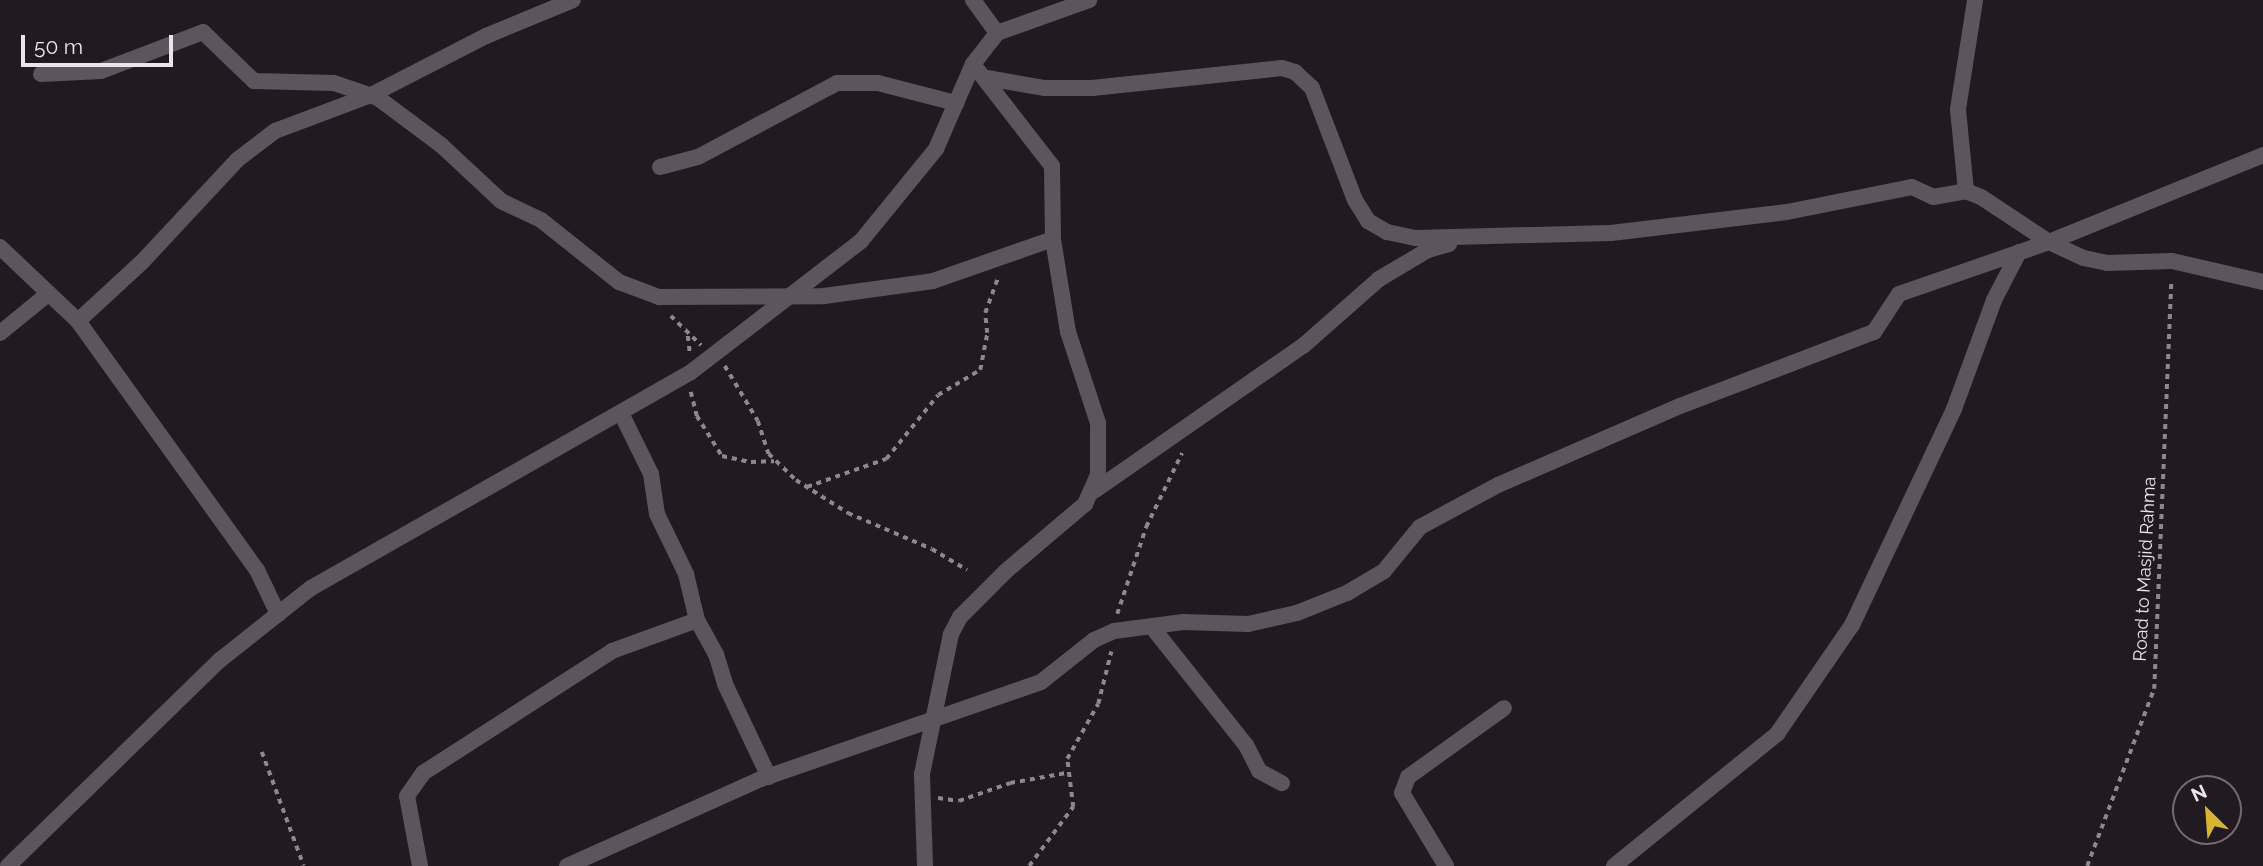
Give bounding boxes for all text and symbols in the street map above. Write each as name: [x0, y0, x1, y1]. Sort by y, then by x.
scale bar: [24, 21, 177, 65]
text: 50 m: [34, 34, 83, 59]
street label: Road to Masjid Rahma: [2129, 476, 2161, 662]
north arrow: [2172, 775, 2242, 845]
text: N: [2188, 780, 2210, 806]

